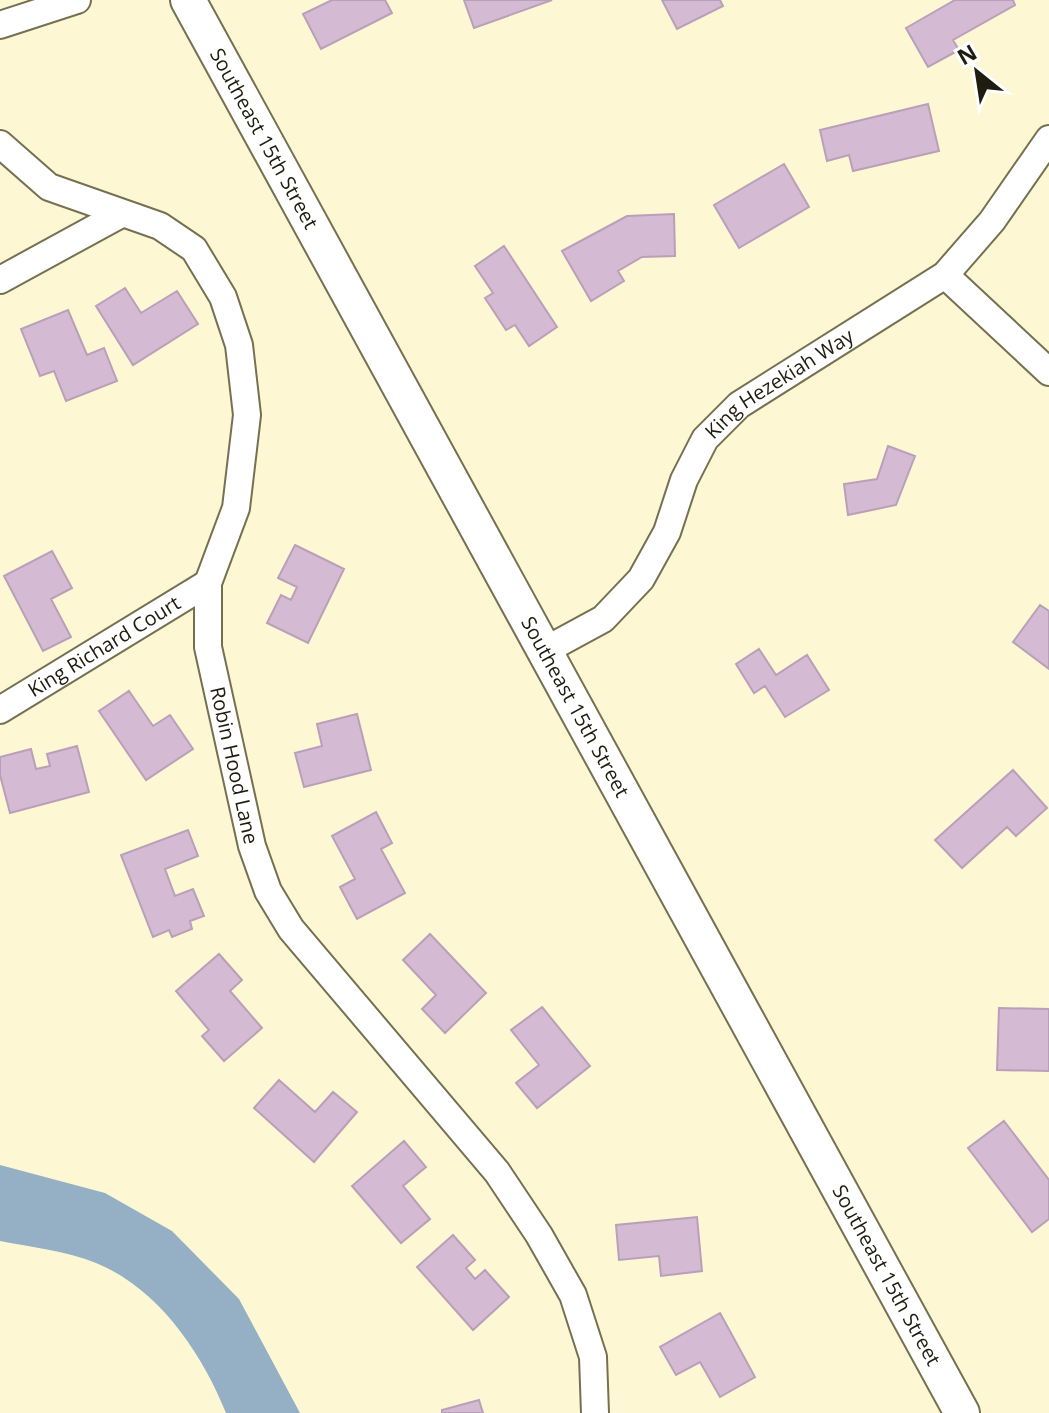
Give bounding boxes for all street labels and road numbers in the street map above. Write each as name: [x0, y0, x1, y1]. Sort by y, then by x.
street label: Southeast 15th Street: [204, 43, 325, 234]
street label: King Hezekiah Way: [699, 322, 859, 445]
street label: King Richard Court: [23, 589, 185, 703]
street label: Southeast 15th Street: [515, 611, 636, 802]
street label: Robin Hood Lane: [204, 684, 265, 847]
street label: Southeast 15th Street: [827, 1180, 947, 1370]

